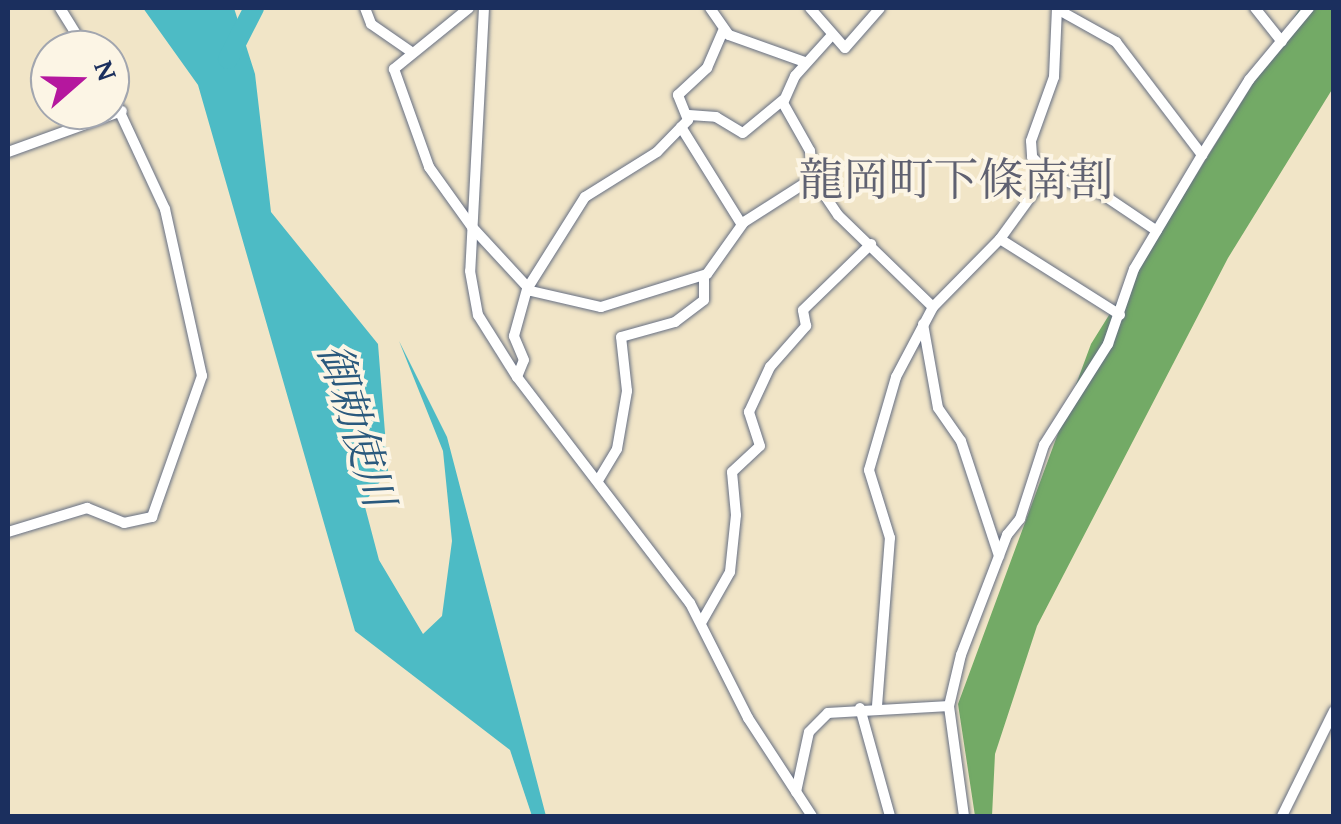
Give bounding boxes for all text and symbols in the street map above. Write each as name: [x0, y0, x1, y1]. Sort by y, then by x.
north arrow: [30, 30, 130, 130]
text: N: [84, 54, 129, 86]
district label: 龍岡町下條南割: [799, 152, 1113, 206]
water label: 御勅使川: [308, 337, 406, 513]

